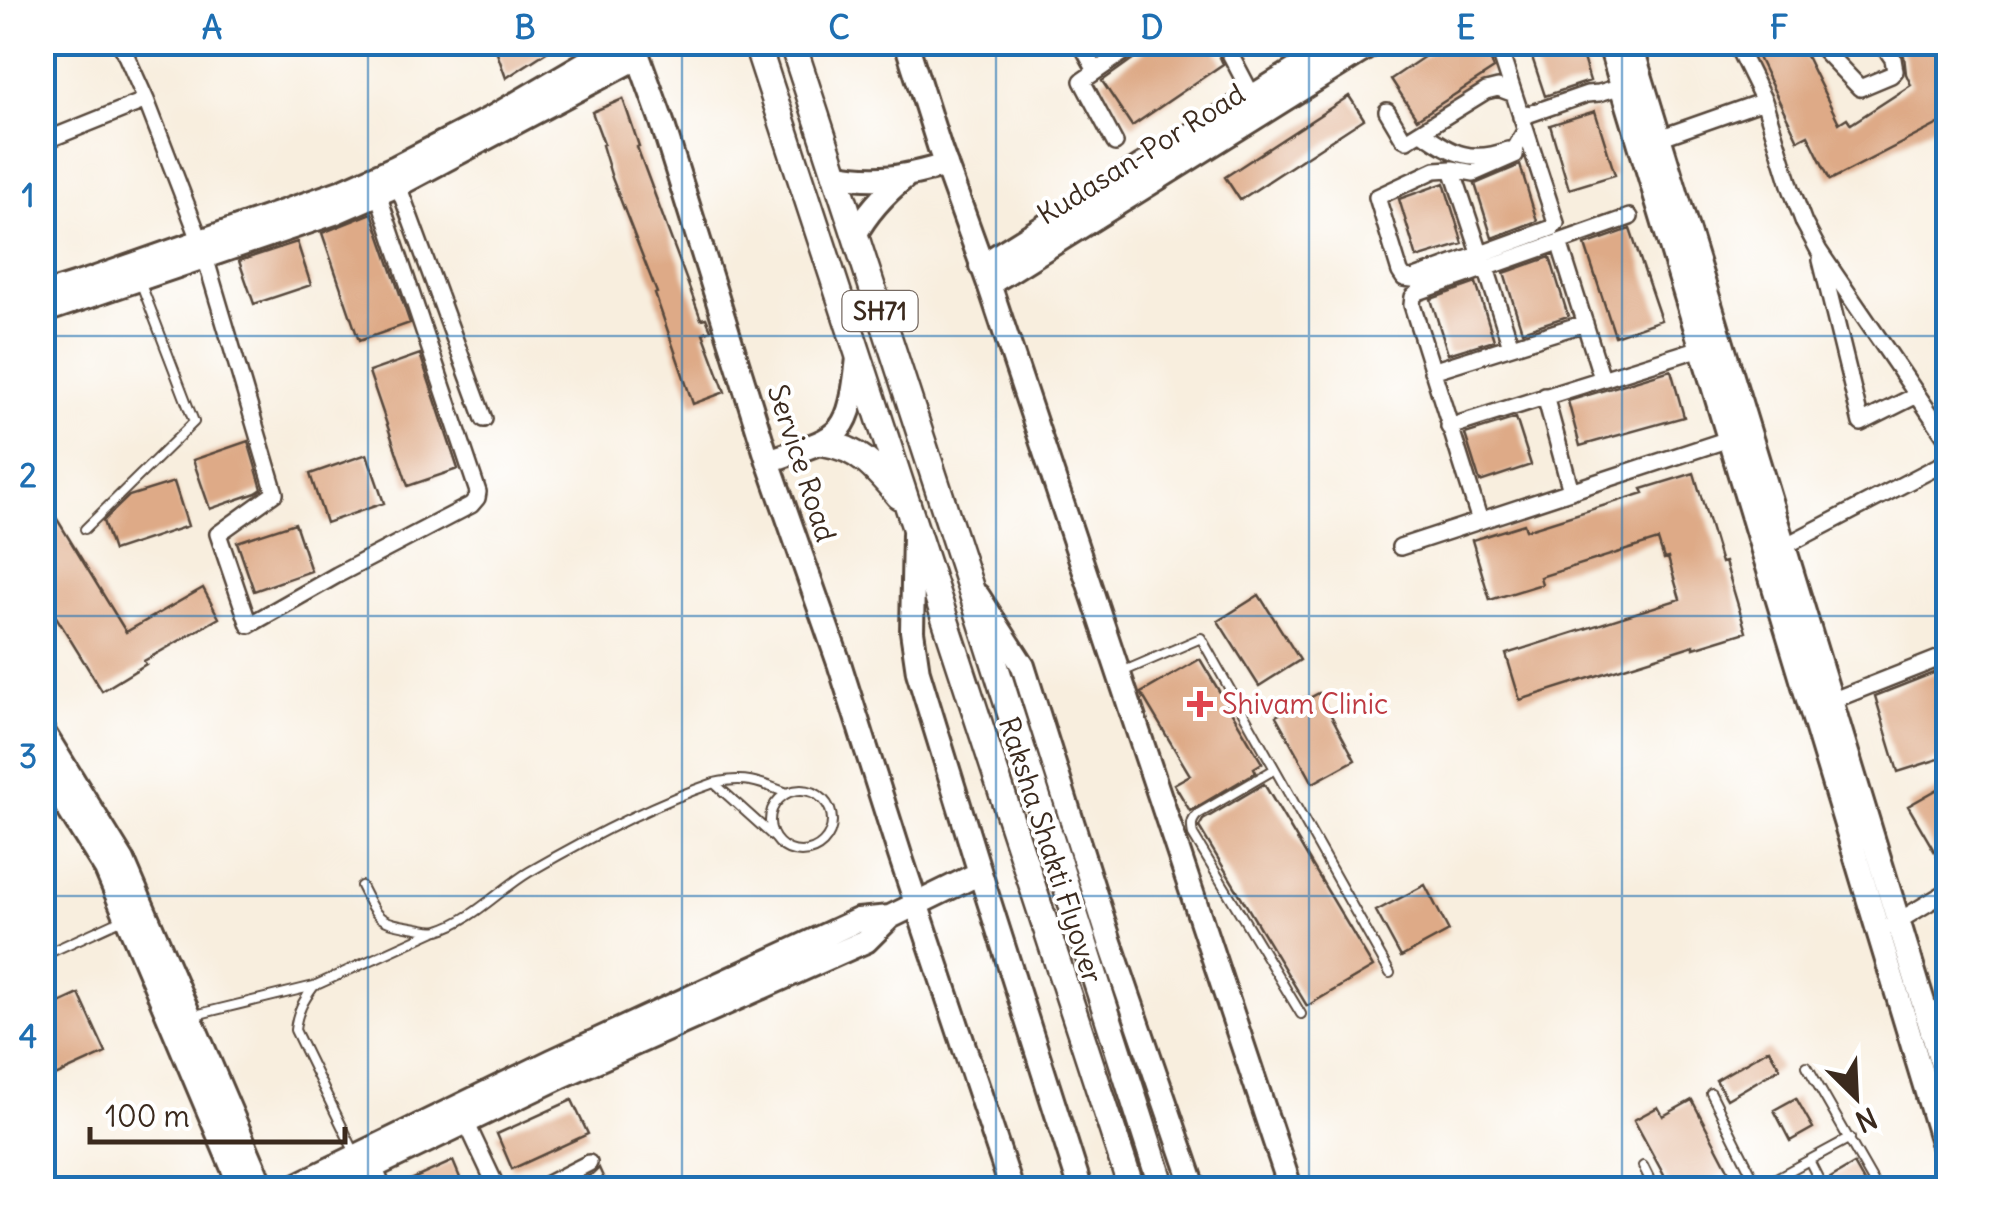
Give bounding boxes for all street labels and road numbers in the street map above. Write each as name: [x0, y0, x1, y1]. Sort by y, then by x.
street label: Kudasan-Por Road: [1031, 76, 1251, 232]
road number: SH71: [842, 291, 918, 331]
street label: Service Road: [760, 380, 844, 546]
street label: Raksha Shakti Flyover: [991, 712, 1111, 988]

